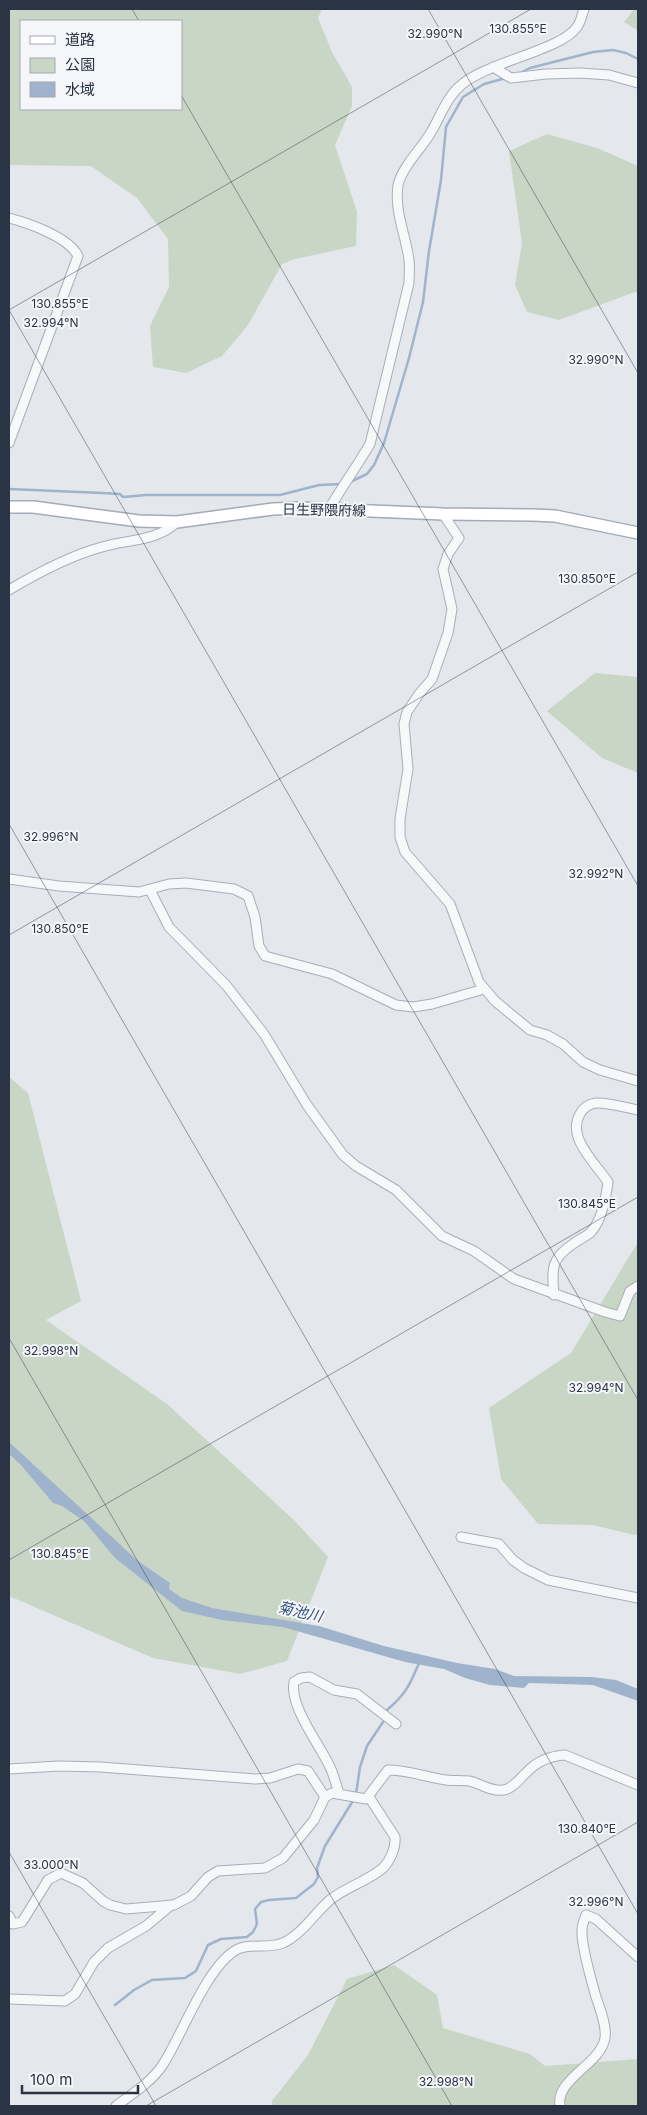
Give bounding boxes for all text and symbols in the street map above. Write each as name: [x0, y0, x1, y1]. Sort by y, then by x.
legend: [20, 20, 182, 110]
text: 130.855°E: [489, 21, 547, 36]
text: 32.990°N: [407, 26, 463, 41]
text: 道路: [65, 30, 95, 49]
text: 公園: [65, 55, 95, 74]
text: 水域: [65, 80, 95, 99]
text: 130.855°E: [31, 296, 89, 311]
text: 32.994°N: [23, 315, 79, 330]
text: 32.990°N: [568, 352, 624, 367]
street label: 日生野隈府線: [282, 500, 366, 519]
text: 130.850°E: [558, 571, 616, 586]
text: 32.996°N: [24, 829, 78, 844]
text: 32.992°N: [569, 866, 623, 881]
text: 130.850°E: [31, 921, 89, 936]
text: 130.845°E: [558, 1196, 616, 1211]
text: 32.998°N: [24, 1343, 78, 1358]
text: 32.994°N: [568, 1380, 624, 1395]
text: 130.845°E: [31, 1546, 89, 1561]
water label: 菊池川: [276, 1597, 326, 1626]
text: 130.840°E: [558, 1821, 616, 1836]
text: 33.000°N: [24, 1857, 78, 1872]
text: 32.996°N: [569, 1894, 623, 1909]
scale bar: [22, 2062, 139, 2094]
text: 100 m: [30, 2070, 72, 2089]
text: 32.998°N: [419, 2074, 473, 2089]

